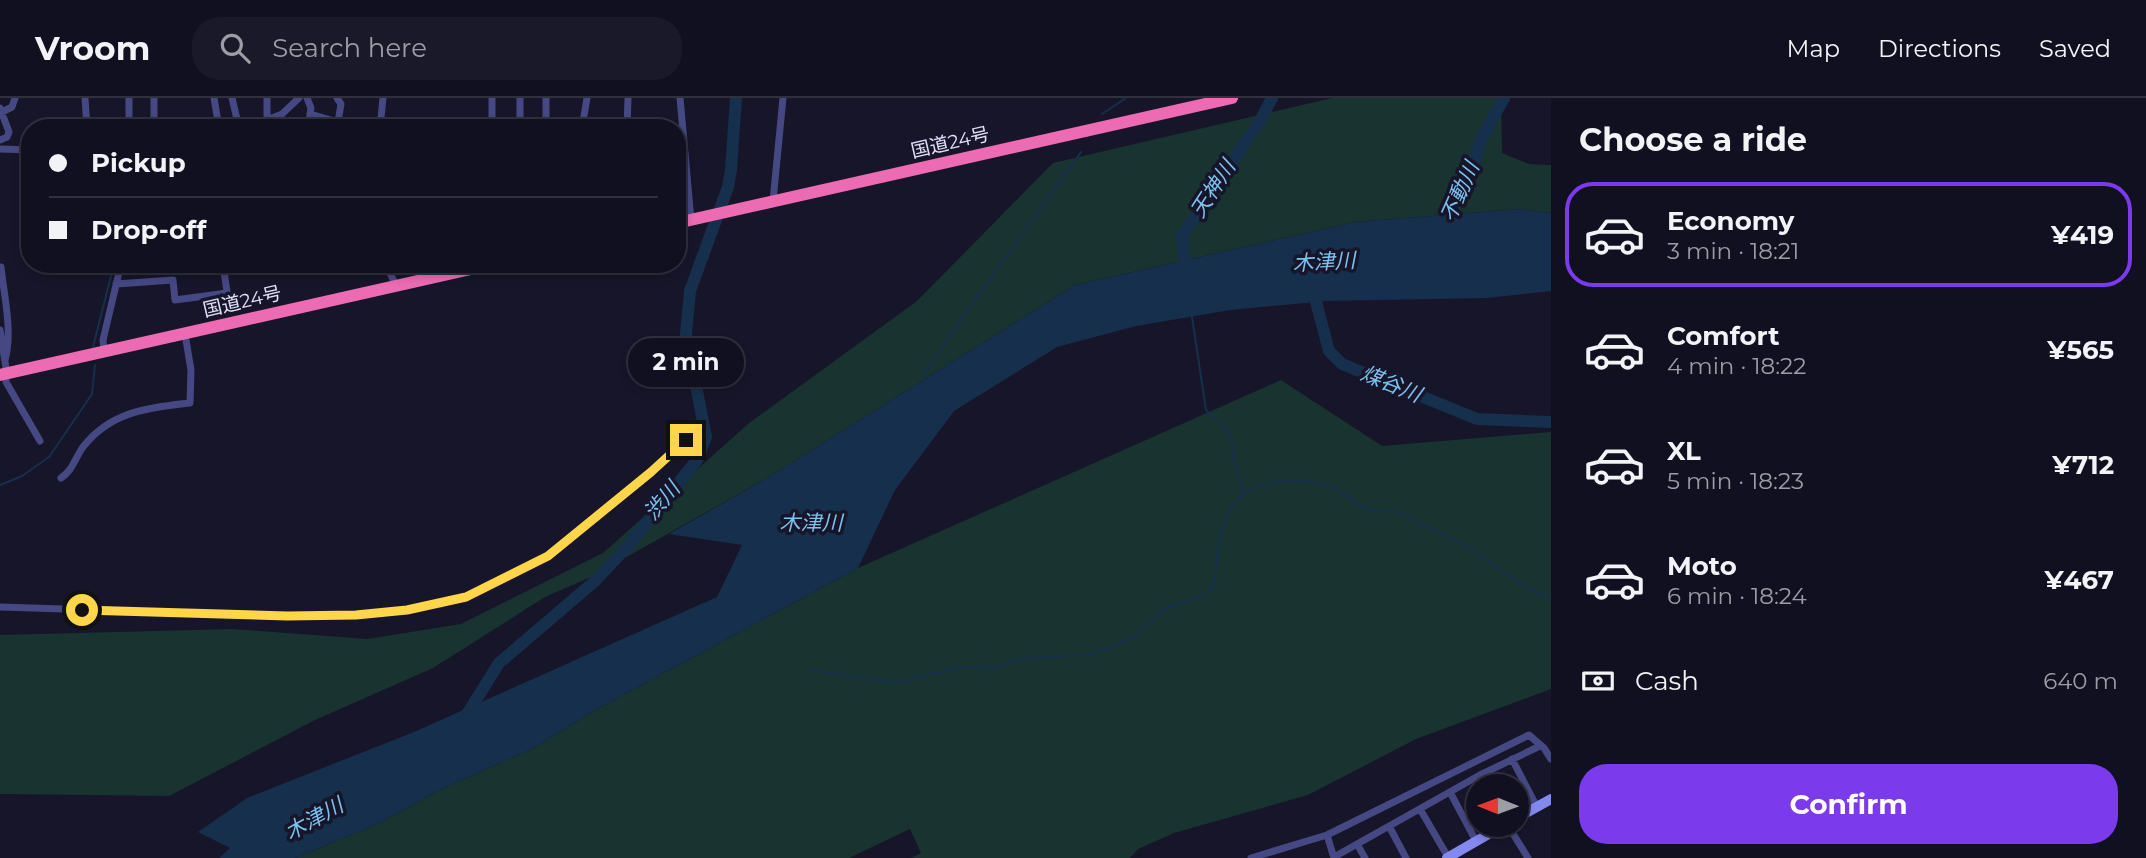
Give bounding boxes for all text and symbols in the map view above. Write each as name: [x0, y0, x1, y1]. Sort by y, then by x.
search box: [192, 17, 682, 80]
text: Vroom: [35, 28, 150, 68]
icon: search: [216, 29, 254, 67]
text: Search here: [272, 32, 427, 64]
text: Map: [1787, 34, 1840, 63]
text: Directions: [1878, 34, 2001, 63]
text: Saved: [2039, 34, 2111, 63]
text: Choose a ride: [1579, 120, 1807, 159]
street label: 国道24号: [909, 122, 992, 163]
text: Pickup: [91, 147, 186, 179]
water label: 天神川: [1185, 154, 1241, 222]
water label: 不動川: [1435, 156, 1485, 226]
icon: car: [1583, 203, 1646, 266]
text: Economy: [1667, 205, 1794, 237]
text: Drop-off: [91, 214, 206, 246]
text: ¥419: [2051, 219, 2114, 251]
text: 3 min · 18:21: [1667, 237, 1799, 265]
water label: 木津川: [1292, 247, 1358, 276]
street label: 国道24号: [201, 281, 284, 322]
icon: car: [1583, 318, 1646, 381]
text: Comfort: [1667, 320, 1779, 352]
text: ¥565: [2047, 334, 2114, 366]
callout: 2 min: [628, 338, 744, 388]
text: 2 min: [652, 348, 720, 376]
text: 4 min · 18:22: [1667, 352, 1806, 380]
water label: 煤谷川: [1357, 360, 1427, 408]
route end: [670, 424, 702, 456]
icon: car: [1583, 433, 1646, 496]
text: XL: [1667, 435, 1701, 467]
text: ¥712: [2052, 449, 2114, 481]
text: 5 min · 18:23: [1667, 467, 1804, 495]
water label: 渋川: [639, 475, 686, 525]
water label: 木津川: [780, 510, 844, 535]
icon: car: [1583, 548, 1646, 611]
text: Moto: [1667, 550, 1737, 582]
text: ¥467: [2045, 564, 2114, 596]
text: 6 min · 18:24: [1667, 582, 1807, 610]
route start: [66, 594, 98, 626]
icon: cash: [1579, 662, 1617, 700]
text: Cash: [1635, 665, 1699, 697]
text: 640 m: [2043, 667, 2118, 695]
button: Confirm: [1579, 764, 2118, 844]
north arrow: [1466, 774, 1530, 836]
map controls: [1466, 774, 1529, 837]
water label: 木津川: [280, 791, 349, 845]

